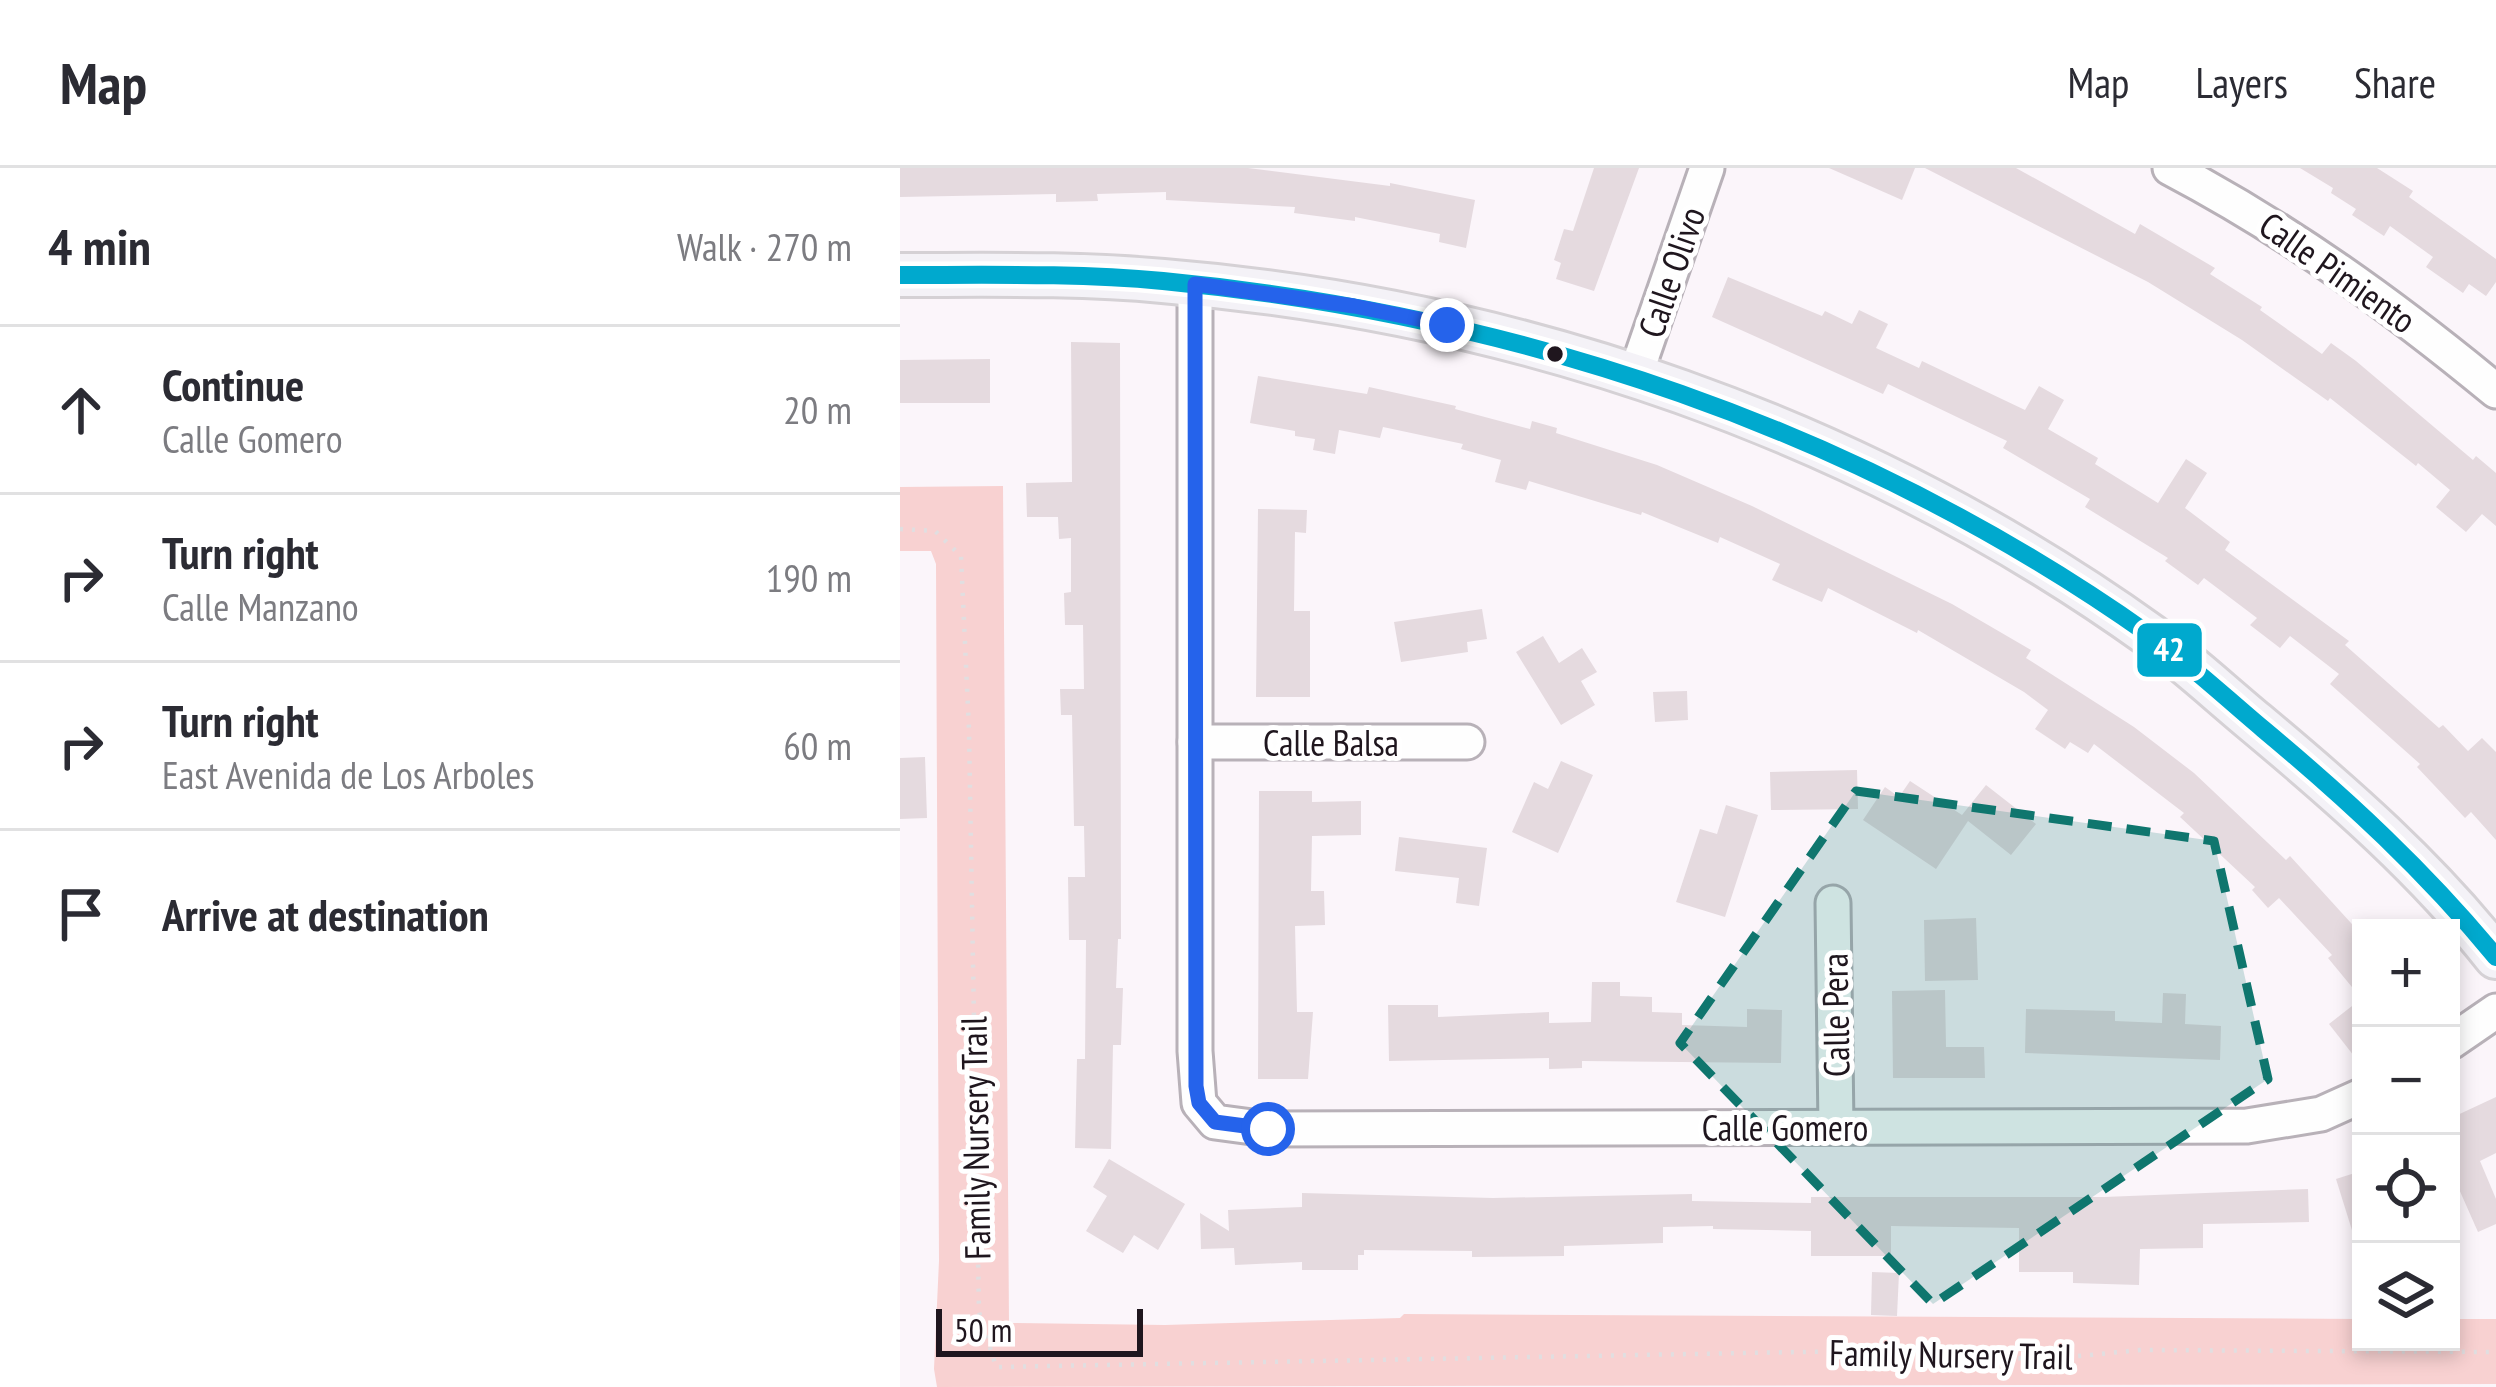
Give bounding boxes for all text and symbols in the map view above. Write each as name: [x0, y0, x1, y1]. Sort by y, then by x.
text: Map: [60, 46, 147, 120]
text: Map: [2068, 55, 2129, 110]
text: Layers: [2195, 55, 2288, 110]
text: Share: [2354, 55, 2436, 110]
street label: Calle Olivo: [1627, 200, 1715, 344]
street label: Calle Pimiento: [2250, 201, 2426, 343]
text: 4 min: [48, 213, 151, 279]
text: Walk · 270 m: [677, 221, 852, 272]
route end: [1420, 298, 1474, 352]
unlabelled marker: [1544, 343, 1566, 365]
text: Continue: [162, 355, 304, 413]
icon: ahead: [48, 377, 114, 443]
text: 20 m: [783, 384, 852, 435]
text: Calle Gomero: [162, 413, 343, 464]
text: Turn right: [162, 523, 319, 581]
icon: right: [48, 545, 114, 611]
text: 190 m: [766, 552, 852, 603]
text: Calle Manzano: [162, 581, 359, 632]
line badge: 42: [2135, 621, 2204, 679]
text: 42: [2153, 627, 2185, 670]
text: Turn right: [162, 691, 319, 749]
icon: right: [48, 713, 114, 779]
street label: Calle Balsa: [1263, 719, 1399, 766]
text: 60 m: [783, 720, 852, 771]
text: East Avenida de Los Arboles: [162, 749, 535, 800]
icon: arrive: [48, 881, 114, 947]
text: Arrive at destination: [162, 885, 489, 943]
map controls: [2352, 919, 2460, 1351]
button: +: [2352, 919, 2460, 1027]
street label: Calle Pera: [1810, 953, 1860, 1077]
street label: Family Nursery Trail: [949, 1015, 1001, 1260]
button: −: [2352, 1027, 2460, 1135]
route start: [1241, 1102, 1295, 1156]
street label: Calle Gomero: [1702, 1104, 1868, 1151]
button: locate: [2352, 1135, 2460, 1243]
button: layers: [2352, 1243, 2460, 1351]
scale bar: [936, 1303, 1143, 1356]
text: 50 m: [954, 1308, 1012, 1351]
street label: Family Nursery Trail: [1829, 1328, 2074, 1380]

